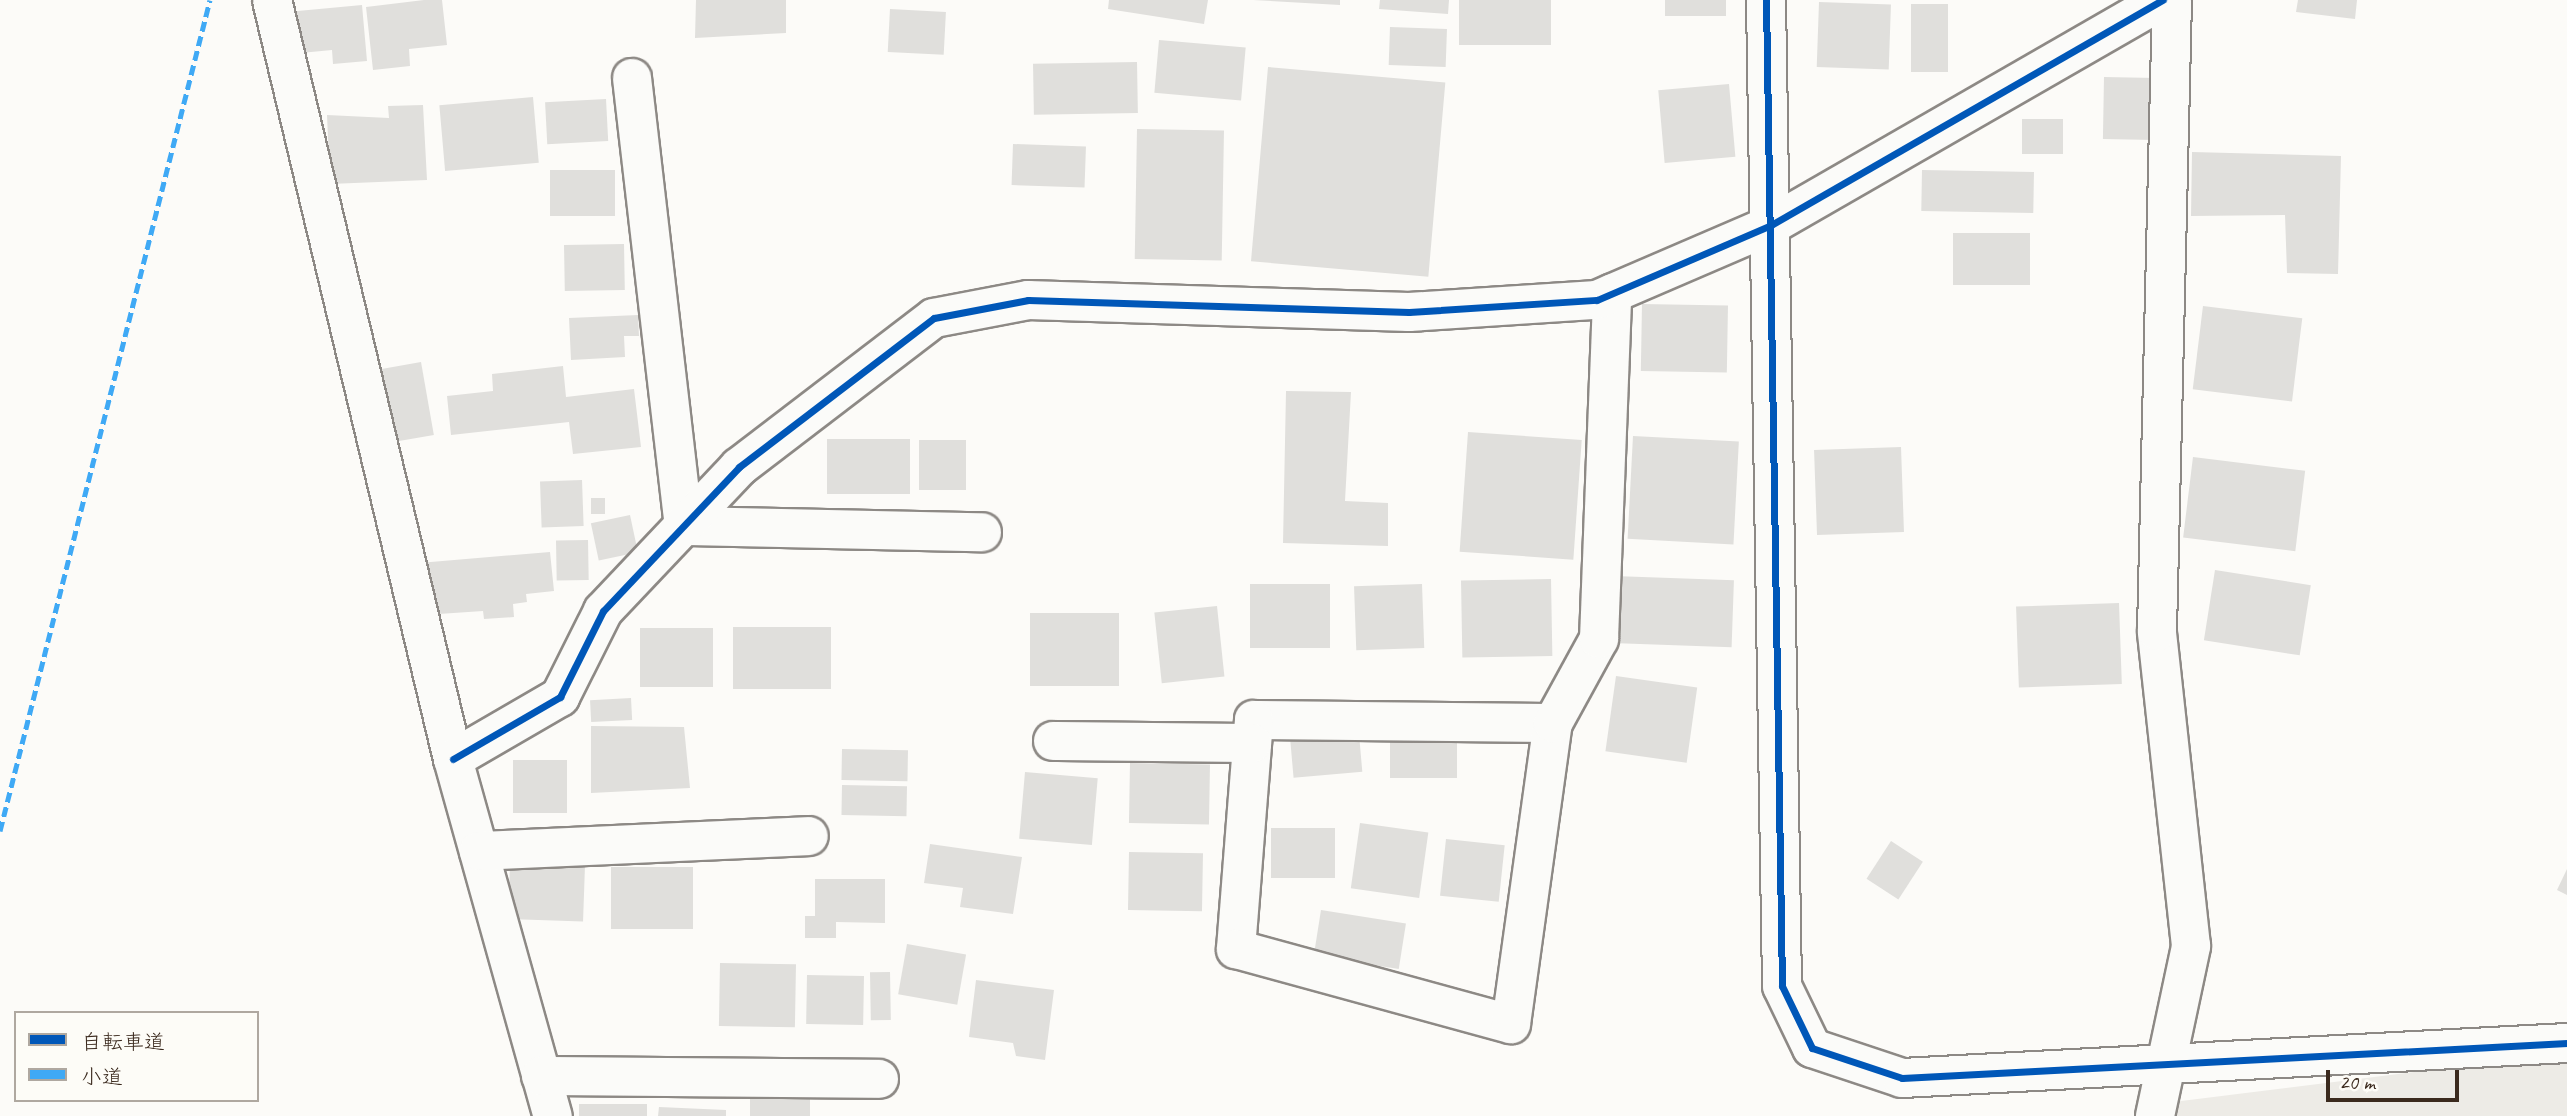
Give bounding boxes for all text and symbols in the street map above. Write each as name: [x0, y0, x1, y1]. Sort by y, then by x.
legend: [14, 1011, 259, 1102]
text: 自転車道: [81, 1029, 165, 1055]
scale bar: [2329, 1056, 2462, 1100]
text: 小道: [81, 1064, 123, 1090]
text: 20 m: [2339, 1069, 2375, 1095]

